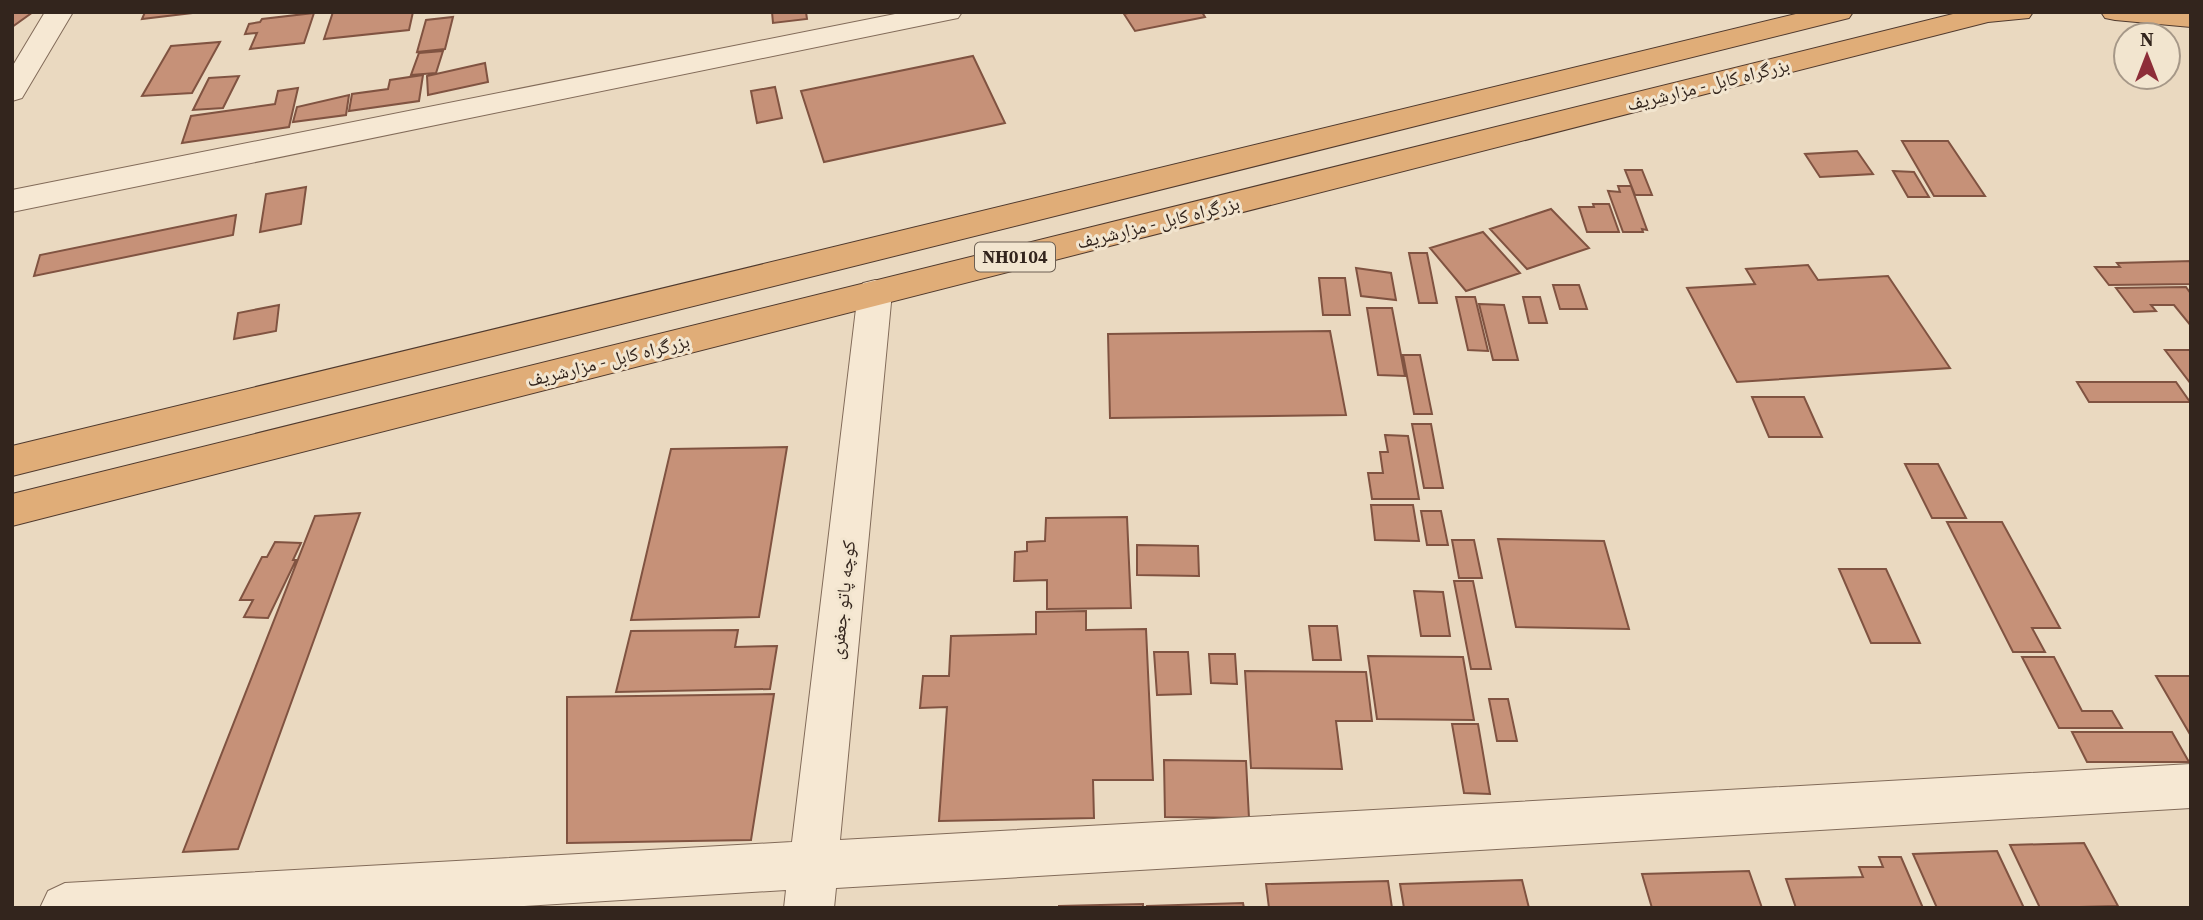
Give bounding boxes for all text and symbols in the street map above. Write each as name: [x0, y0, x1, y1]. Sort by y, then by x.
north arrow: [2112, 21, 2182, 91]
text: N: [2140, 26, 2154, 52]
street label: بزرگراه کابل - مزارشریف: [1624, 51, 1792, 117]
street label: بزرگراه کابل - مزارشریف: [1074, 189, 1242, 255]
road number: NH0104: [975, 243, 1055, 272]
street label: بزرگراه کابل - مزارشریف: [524, 327, 692, 393]
street label: کوچه پاتو جعفری: [823, 539, 861, 661]

